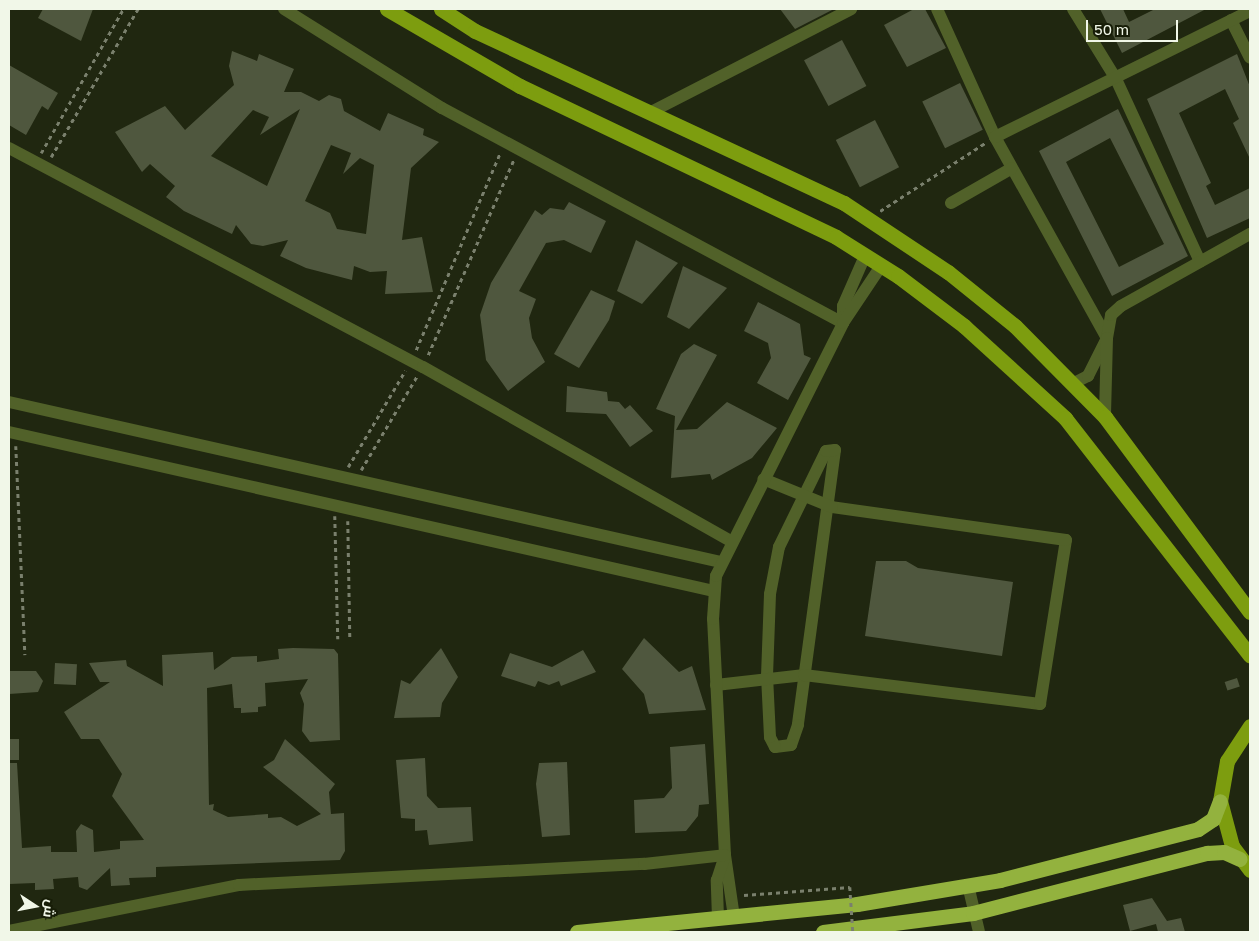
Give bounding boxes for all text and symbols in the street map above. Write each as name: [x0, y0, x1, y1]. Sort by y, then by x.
scale bar: [1089, 10, 1182, 42]
text: 50 m: [1094, 20, 1129, 38]
north arrow: [10, 881, 60, 931]
text: ش: [40, 899, 60, 919]

